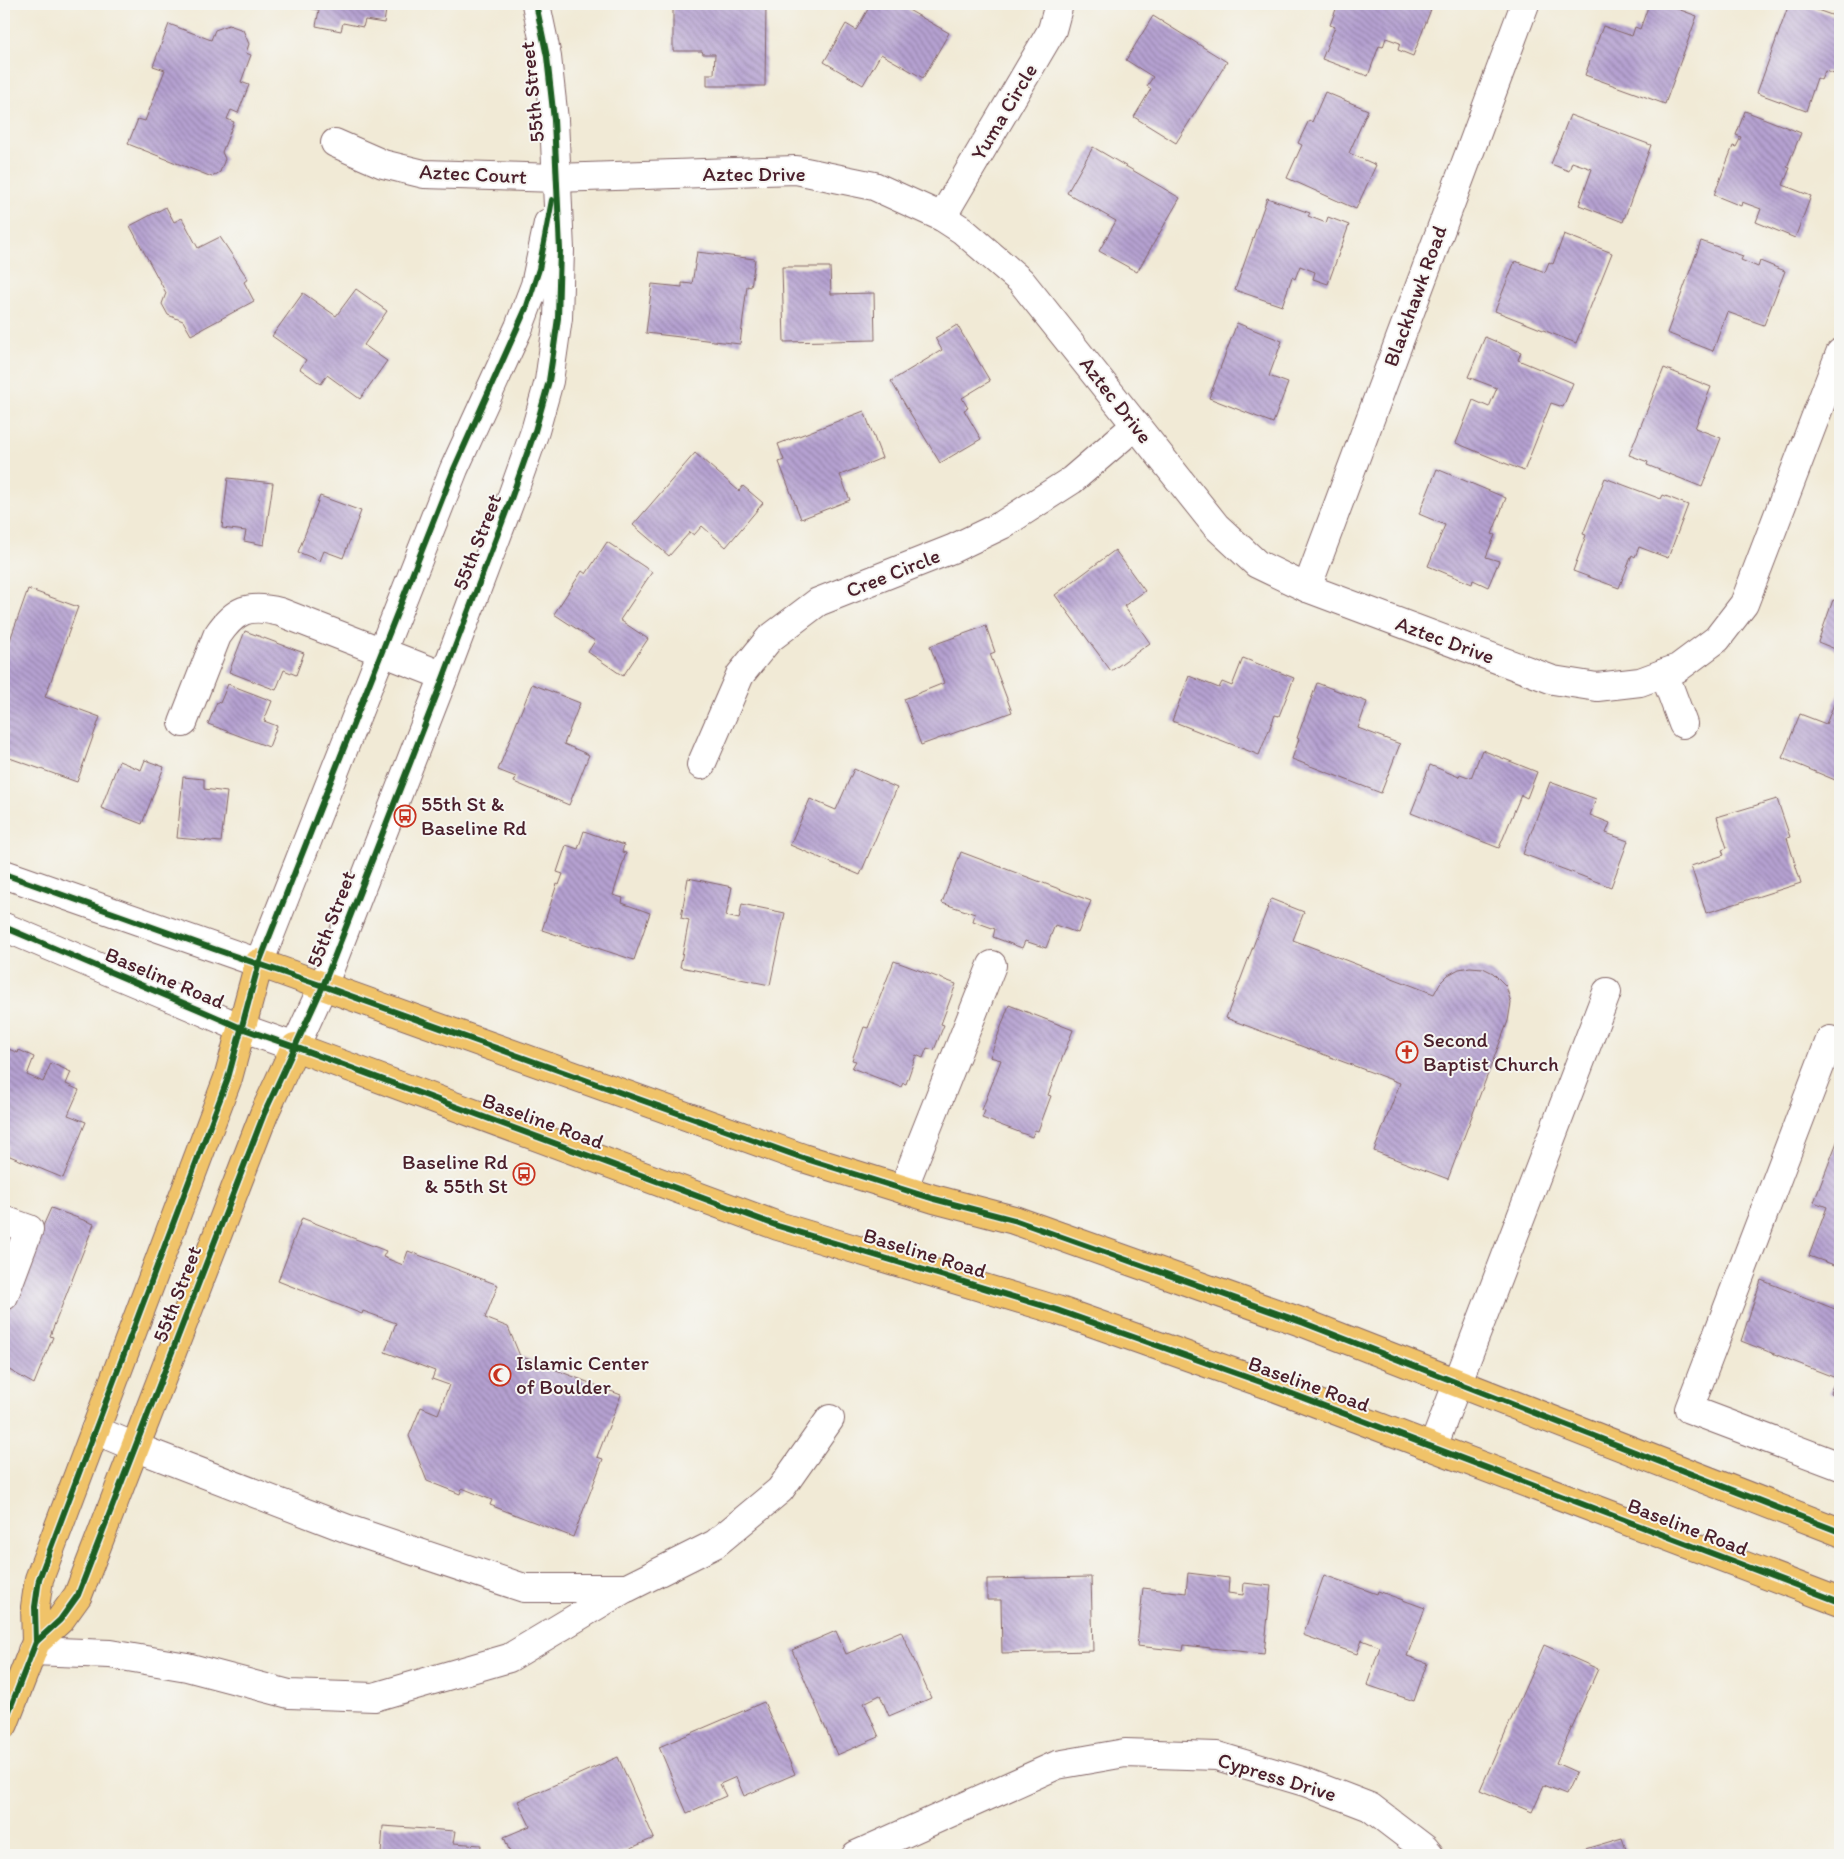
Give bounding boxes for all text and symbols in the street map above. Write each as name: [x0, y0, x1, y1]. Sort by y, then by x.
street label: 55th Street: [514, 40, 549, 144]
street label: Yuma Circle: [965, 59, 1042, 165]
street label: Aztec Court: [419, 158, 528, 189]
street label: Aztec Drive: [702, 161, 806, 186]
street label: Blackhawk Road: [1377, 222, 1452, 370]
street label: Aztec Drive: [1075, 351, 1158, 448]
street label: 55th Street: [447, 490, 506, 594]
street label: Cree Circle: [842, 542, 943, 603]
street label: Aztec Drive: [1392, 610, 1498, 669]
place label: 55th St & Baseline Rd: [421, 791, 527, 840]
bus stop icon: 55th St & Baseline Rd: [393, 804, 417, 828]
street label: 55th Street: [301, 867, 360, 971]
street label: Baseline Road: [102, 941, 229, 1014]
place label: Second Baptist Church: [1423, 1027, 1559, 1076]
church icon: Second Baptist Church: [1395, 1040, 1419, 1064]
street label: Baseline Road: [479, 1087, 608, 1154]
place label: Baseline Rd & 55th St: [402, 1149, 508, 1198]
bus stop icon: Baseline Rd & 55th St: [512, 1162, 536, 1186]
street label: Baseline Road: [860, 1222, 990, 1283]
street label: 55th Street: [147, 1242, 206, 1346]
place label: Islamic Center of Boulder: [516, 1350, 649, 1399]
street label: Baseline Road: [1245, 1350, 1374, 1417]
mosque icon: Islamic Center of Boulder: [488, 1363, 512, 1387]
street label: Baseline Road: [1624, 1492, 1753, 1561]
street label: Cypress Drive: [1215, 1747, 1339, 1806]

